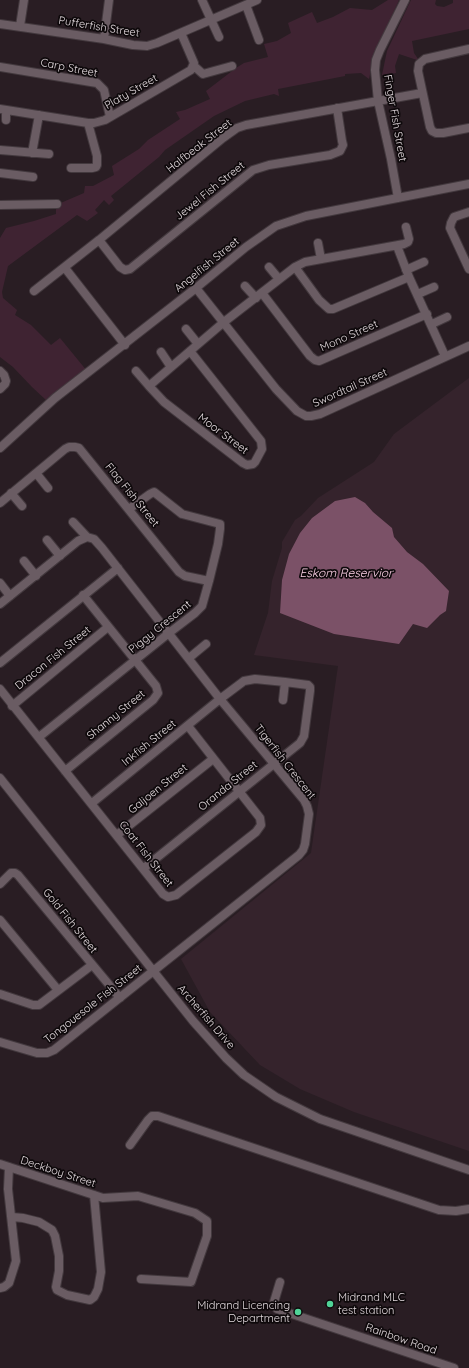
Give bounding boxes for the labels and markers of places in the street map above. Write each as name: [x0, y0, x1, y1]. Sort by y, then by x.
place label: Midrand MLC test station: [338, 1291, 405, 1317]
place label: Midrand Licencing Department: [197, 1299, 290, 1325]
marker: Midrand MLC test station: [325, 1299, 335, 1309]
marker: Midrand Licencing Department: [293, 1307, 303, 1317]

